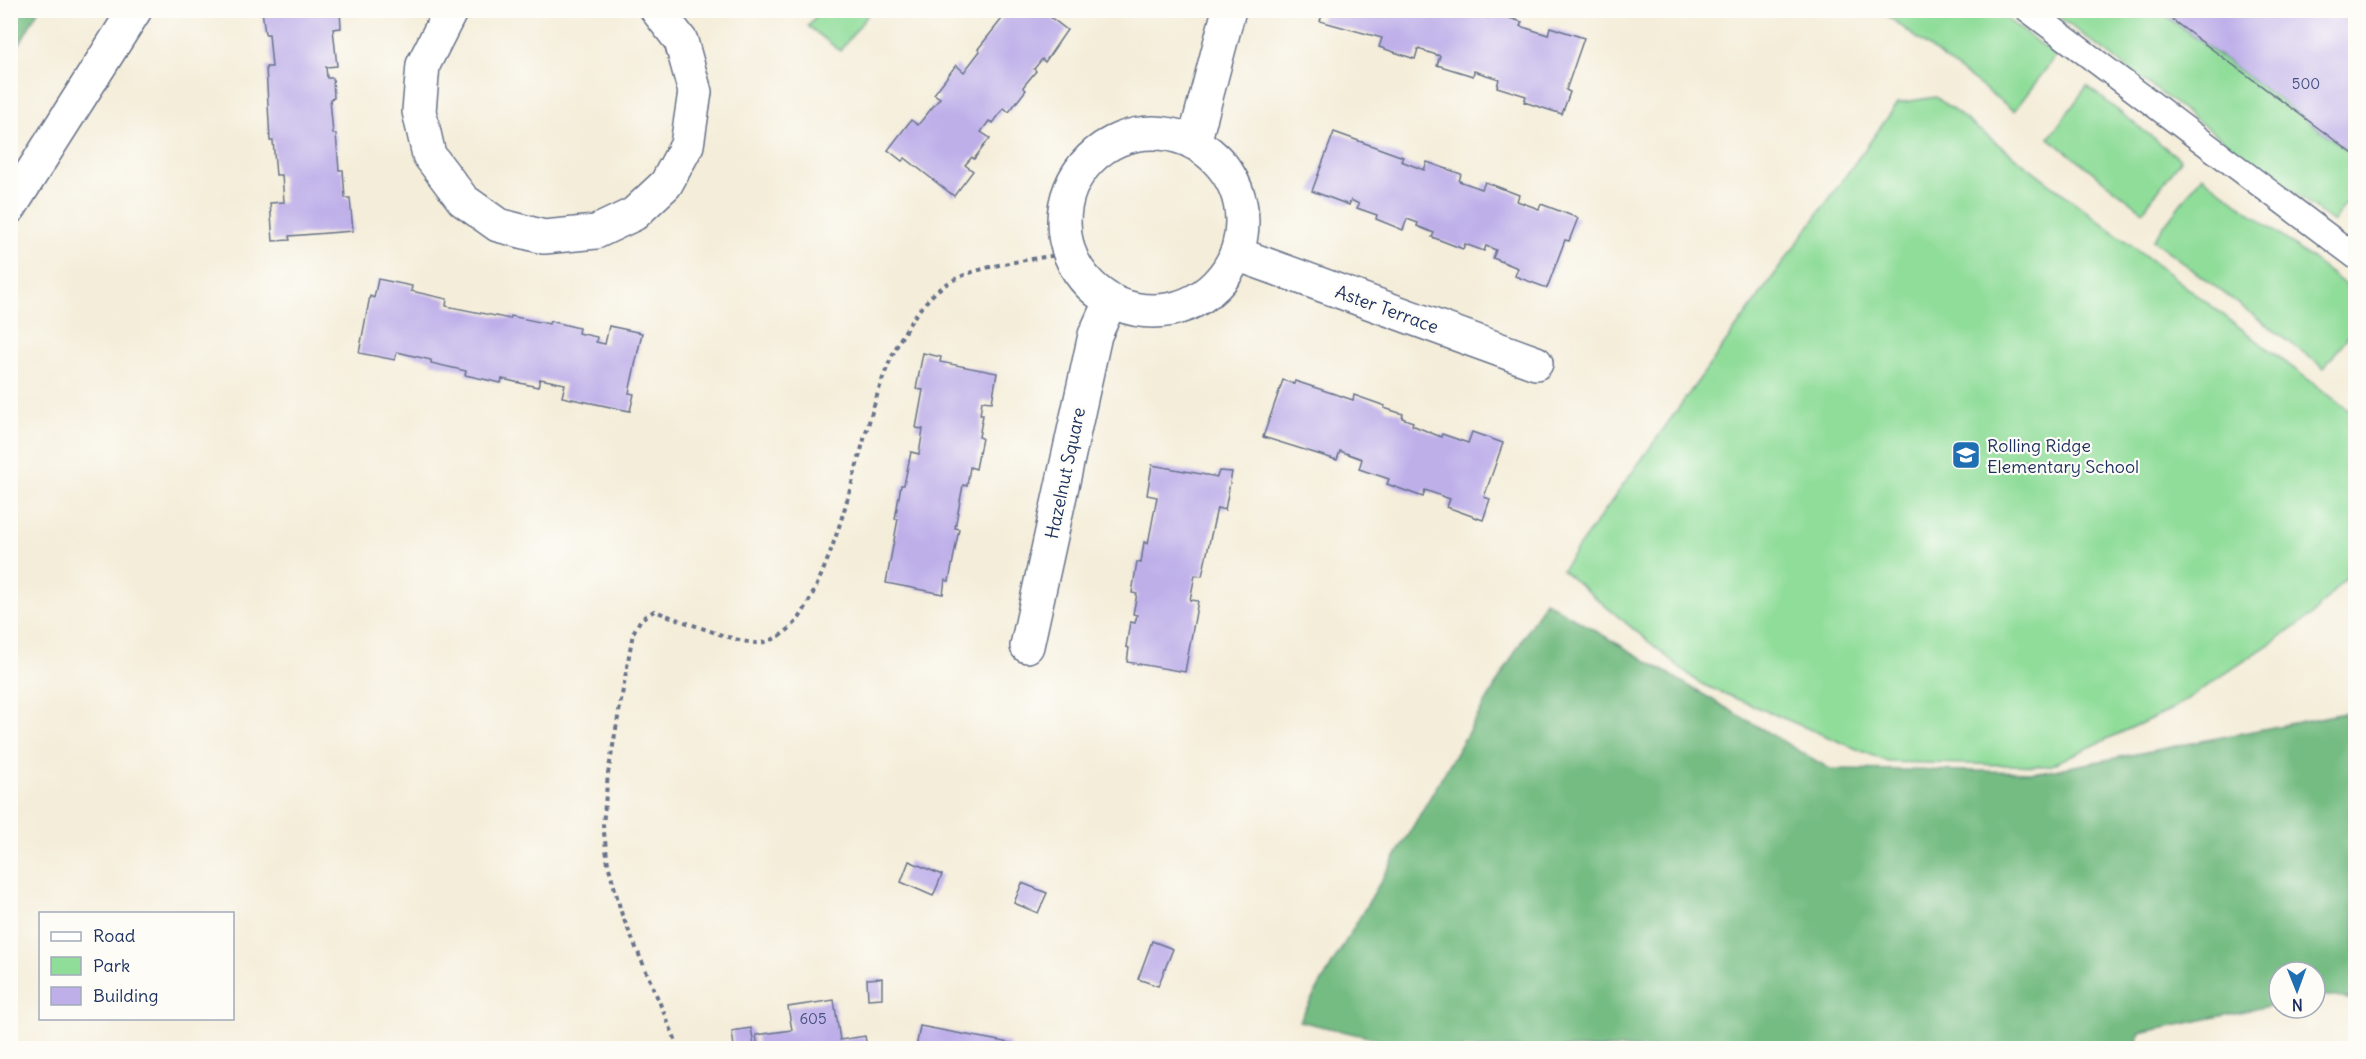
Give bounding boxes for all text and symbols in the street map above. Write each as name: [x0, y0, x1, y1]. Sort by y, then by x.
house number: 500: [2292, 74, 2320, 93]
street label: Aster Terrace: [1332, 280, 1442, 338]
street label: Hazelnut Square: [1040, 405, 1090, 541]
place label: Rolling Ridge Elementary School: [1987, 434, 2139, 478]
school or university icon: Rolling Ridge Elementary School: [1950, 439, 1982, 471]
legend: [39, 912, 234, 1020]
text: Road: [93, 924, 136, 947]
text: Park: [93, 954, 130, 977]
north arrow: [2267, 960, 2327, 1020]
text: Building: [93, 984, 158, 1007]
text: N: [2292, 995, 2303, 1015]
house number: 605: [799, 1009, 827, 1028]

